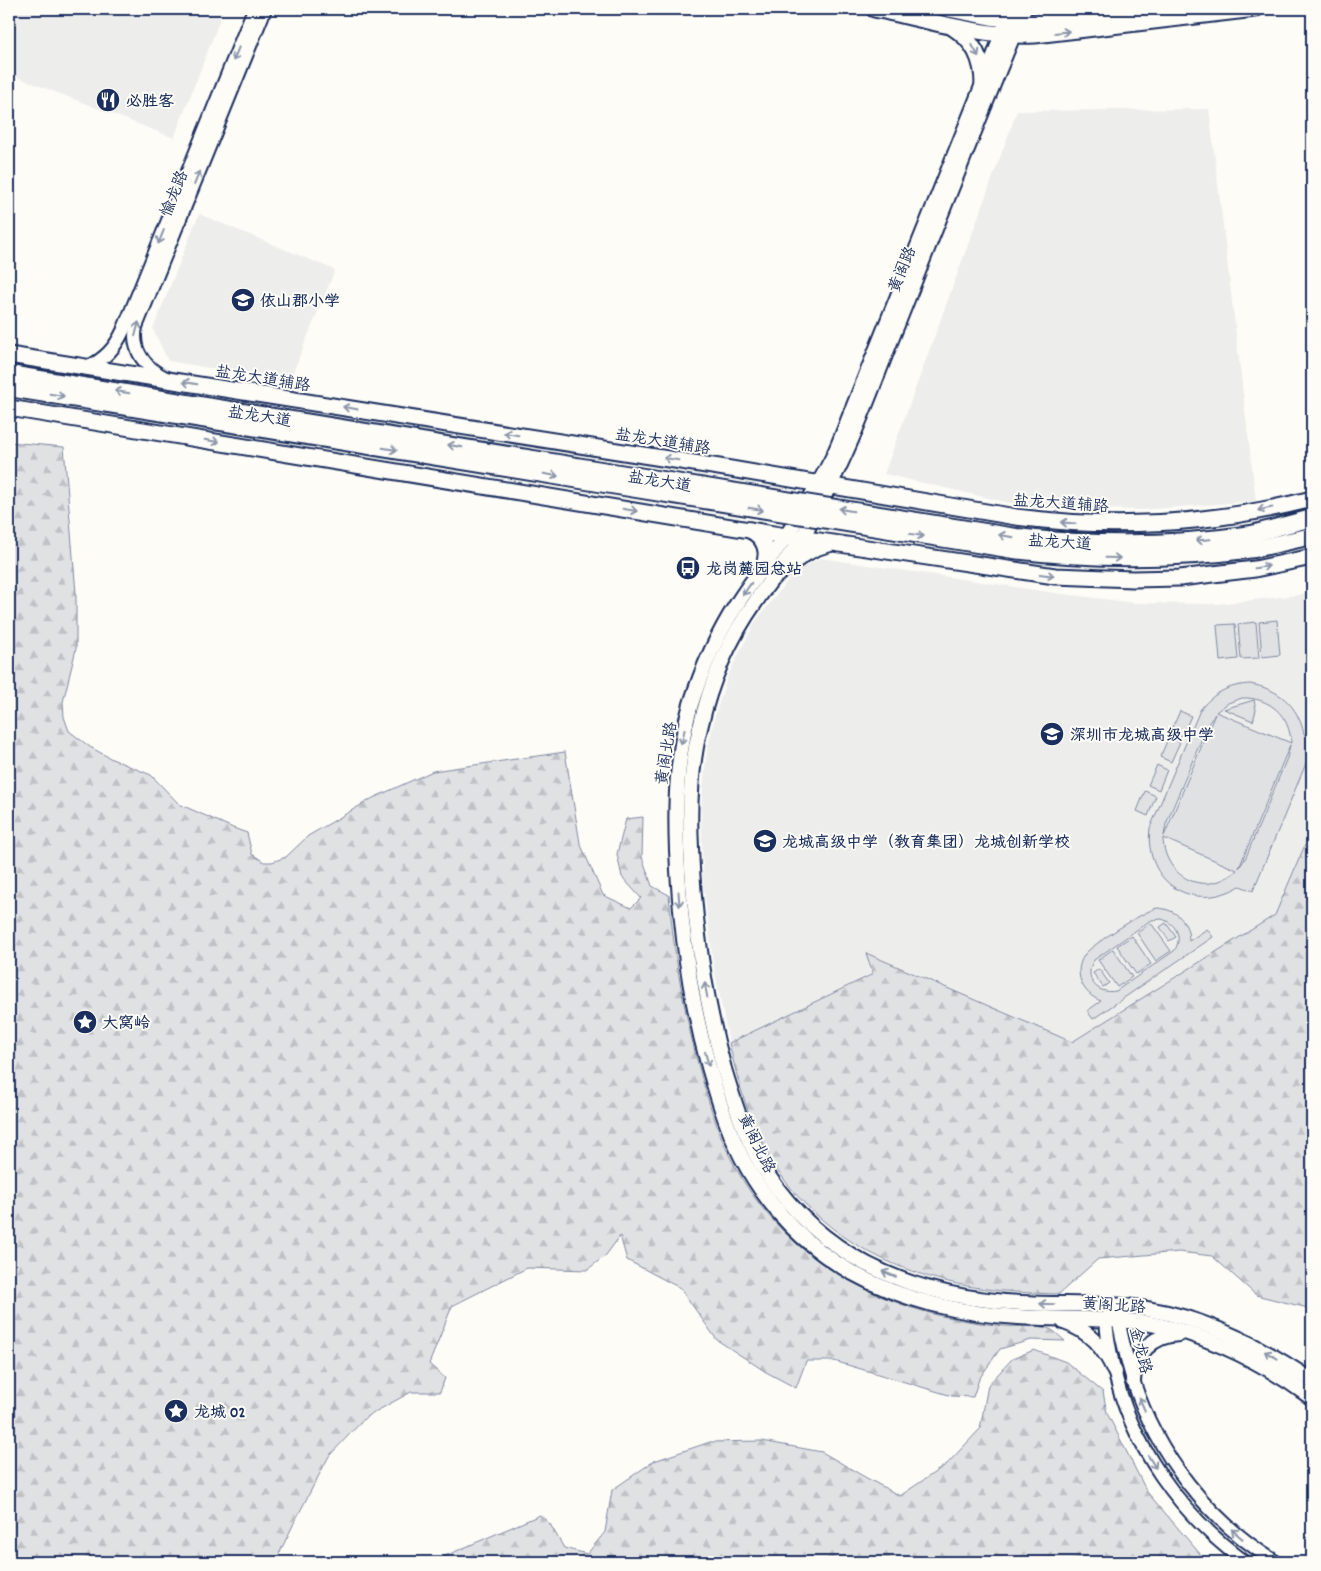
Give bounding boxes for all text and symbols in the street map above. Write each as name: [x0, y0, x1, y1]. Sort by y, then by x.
one-way arrow: [1054, 27, 1070, 37]
one-way arrow: [971, 42, 980, 57]
one-way arrow: [230, 46, 240, 61]
restaurant icon: 必胜客: [95, 87, 121, 113]
place label: 必胜客: [126, 91, 174, 114]
street label: 愉龙路: [156, 167, 195, 221]
one-way arrow: [192, 171, 202, 186]
one-way arrow: [156, 229, 165, 244]
street label: 黄阁路: [884, 243, 923, 297]
school or university icon: 依山郡小学: [230, 287, 256, 313]
place label: 依山郡小学: [260, 291, 340, 314]
one-way arrow: [132, 321, 142, 337]
street label: 盐龙大道辅路: [213, 361, 312, 398]
one-way arrow: [182, 378, 198, 388]
one-way arrow: [114, 387, 130, 397]
one-way arrow: [49, 391, 65, 401]
street label: 盐龙大道: [226, 401, 293, 434]
one-way arrow: [342, 403, 358, 413]
street label: 盐龙大道辅路: [613, 424, 712, 461]
one-way arrow: [503, 429, 519, 439]
one-way arrow: [204, 436, 220, 446]
one-way arrow: [447, 441, 463, 451]
one-way arrow: [382, 445, 398, 455]
one-way arrow: [663, 454, 679, 464]
street label: 盐龙大道: [626, 466, 693, 499]
one-way arrow: [542, 471, 558, 481]
street label: 盐龙大道辅路: [1012, 490, 1110, 519]
one-way arrow: [748, 504, 764, 514]
one-way arrow: [838, 504, 854, 514]
one-way arrow: [622, 505, 638, 515]
one-way arrow: [1257, 505, 1273, 515]
one-way arrow: [1060, 518, 1076, 527]
one-way arrow: [908, 530, 924, 540]
one-way arrow: [999, 530, 1015, 540]
street label: 盐龙大道: [1027, 530, 1093, 557]
one-way arrow: [1196, 535, 1212, 545]
one-way arrow: [1104, 553, 1120, 563]
bus stop icon: 龙岗麓园总站: [675, 555, 701, 581]
place label: 龙岗麓园总站: [706, 559, 802, 582]
one-way arrow: [1253, 562, 1269, 572]
one-way arrow: [1039, 570, 1055, 580]
one-way arrow: [742, 582, 752, 596]
street label: 黄阁北路: [651, 720, 684, 787]
school or university icon: 深圳市龙城高级中学: [1039, 721, 1065, 747]
place label: 深圳市龙城高级中学: [1070, 725, 1214, 748]
one-way arrow: [678, 729, 688, 745]
school or university icon: 龙城高级中学（教育集团）龙城创新学校: [752, 828, 778, 854]
place label: 龙城高级中学（教育集团）龙城创新学校: [782, 832, 1070, 855]
one-way arrow: [675, 891, 684, 907]
one-way arrow: [700, 982, 710, 998]
place icon: 大窝岭: [72, 1009, 98, 1035]
place label: 大窝岭: [102, 1013, 150, 1036]
one-way arrow: [703, 1051, 713, 1067]
street label: 黄阁北路: [731, 1110, 780, 1178]
one-way arrow: [882, 1269, 897, 1278]
street label: 黄阁北路: [1081, 1293, 1147, 1320]
one-way arrow: [1040, 1299, 1056, 1309]
street label: 金龙路: [1123, 1325, 1157, 1377]
one-way arrow: [1264, 1350, 1279, 1359]
one-way arrow: [1136, 1397, 1146, 1412]
place icon: 龙城 02: [163, 1398, 189, 1424]
place label: 龙城 02: [194, 1402, 245, 1425]
one-way arrow: [1147, 1454, 1157, 1468]
one-way arrow: [1230, 1528, 1243, 1540]

